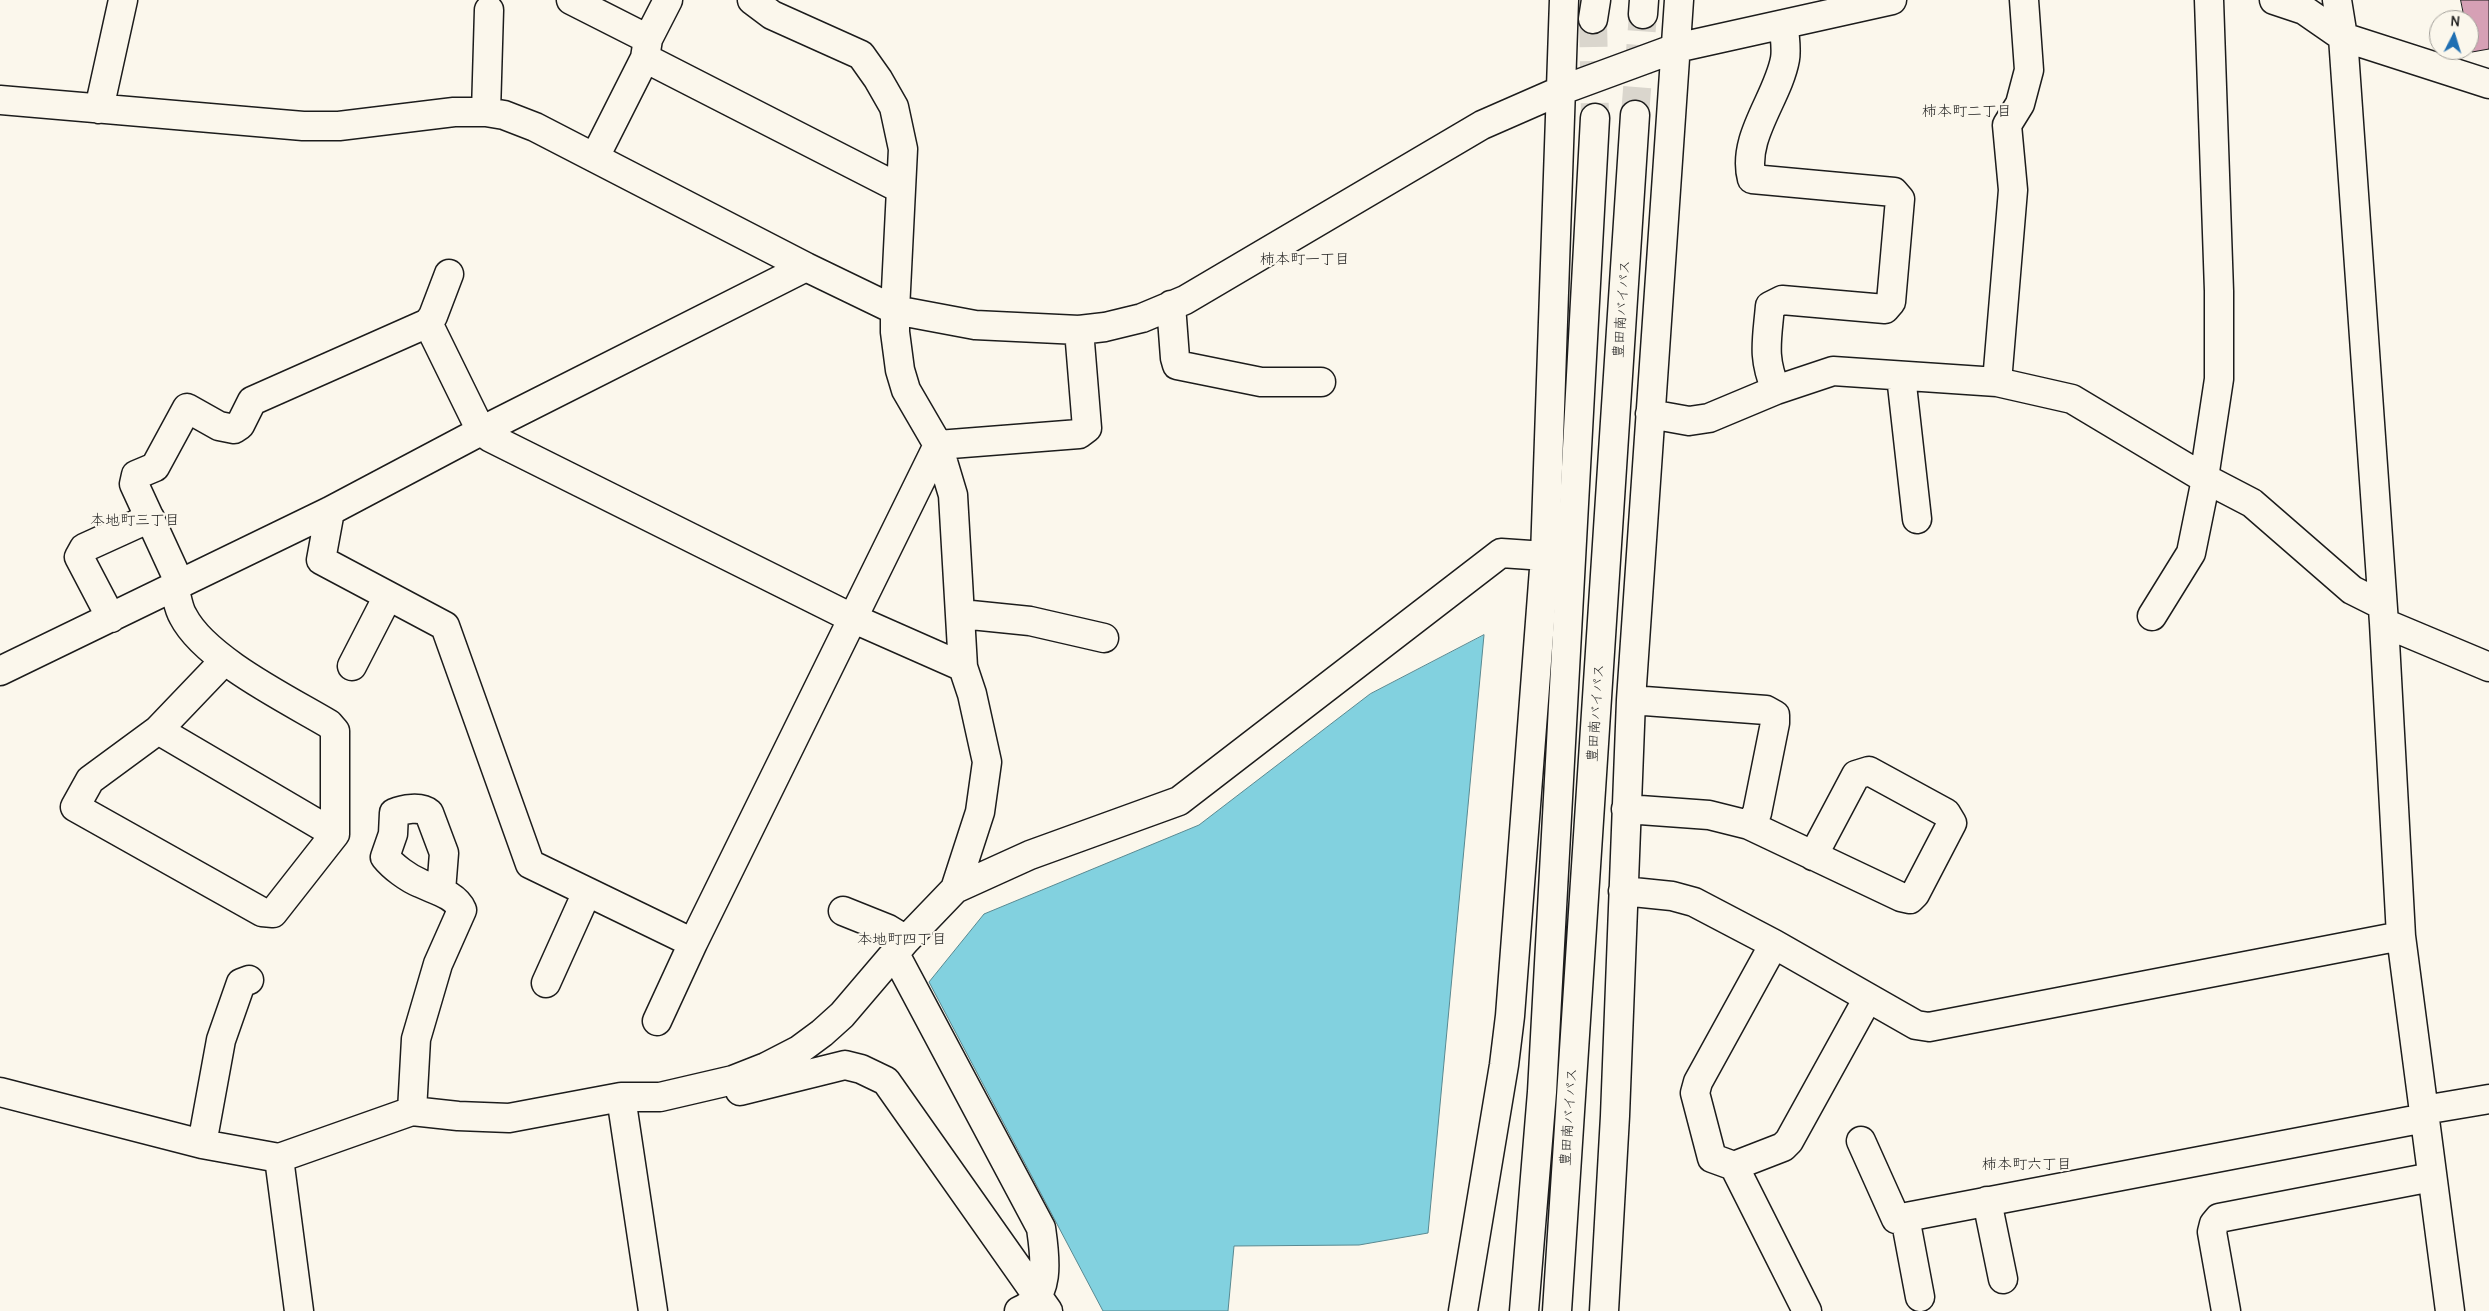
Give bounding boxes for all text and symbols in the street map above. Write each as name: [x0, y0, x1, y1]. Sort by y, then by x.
north arrow: [2429, 10, 2479, 60]
text: N: [2450, 12, 2461, 30]
district label: 柿本町二丁目: [1922, 103, 2012, 121]
district label: 柿本町一丁目: [1260, 251, 1350, 269]
street label: 豊田南バイパス: [1610, 260, 1634, 358]
district label: 本地町三丁目: [90, 512, 180, 530]
street label: 豊田南バイパス: [1584, 664, 1608, 762]
district label: 本地町四丁目: [857, 931, 947, 949]
street label: 豊田南バイパス: [1557, 1068, 1581, 1166]
district label: 柿本町六丁目: [1982, 1156, 2072, 1174]

